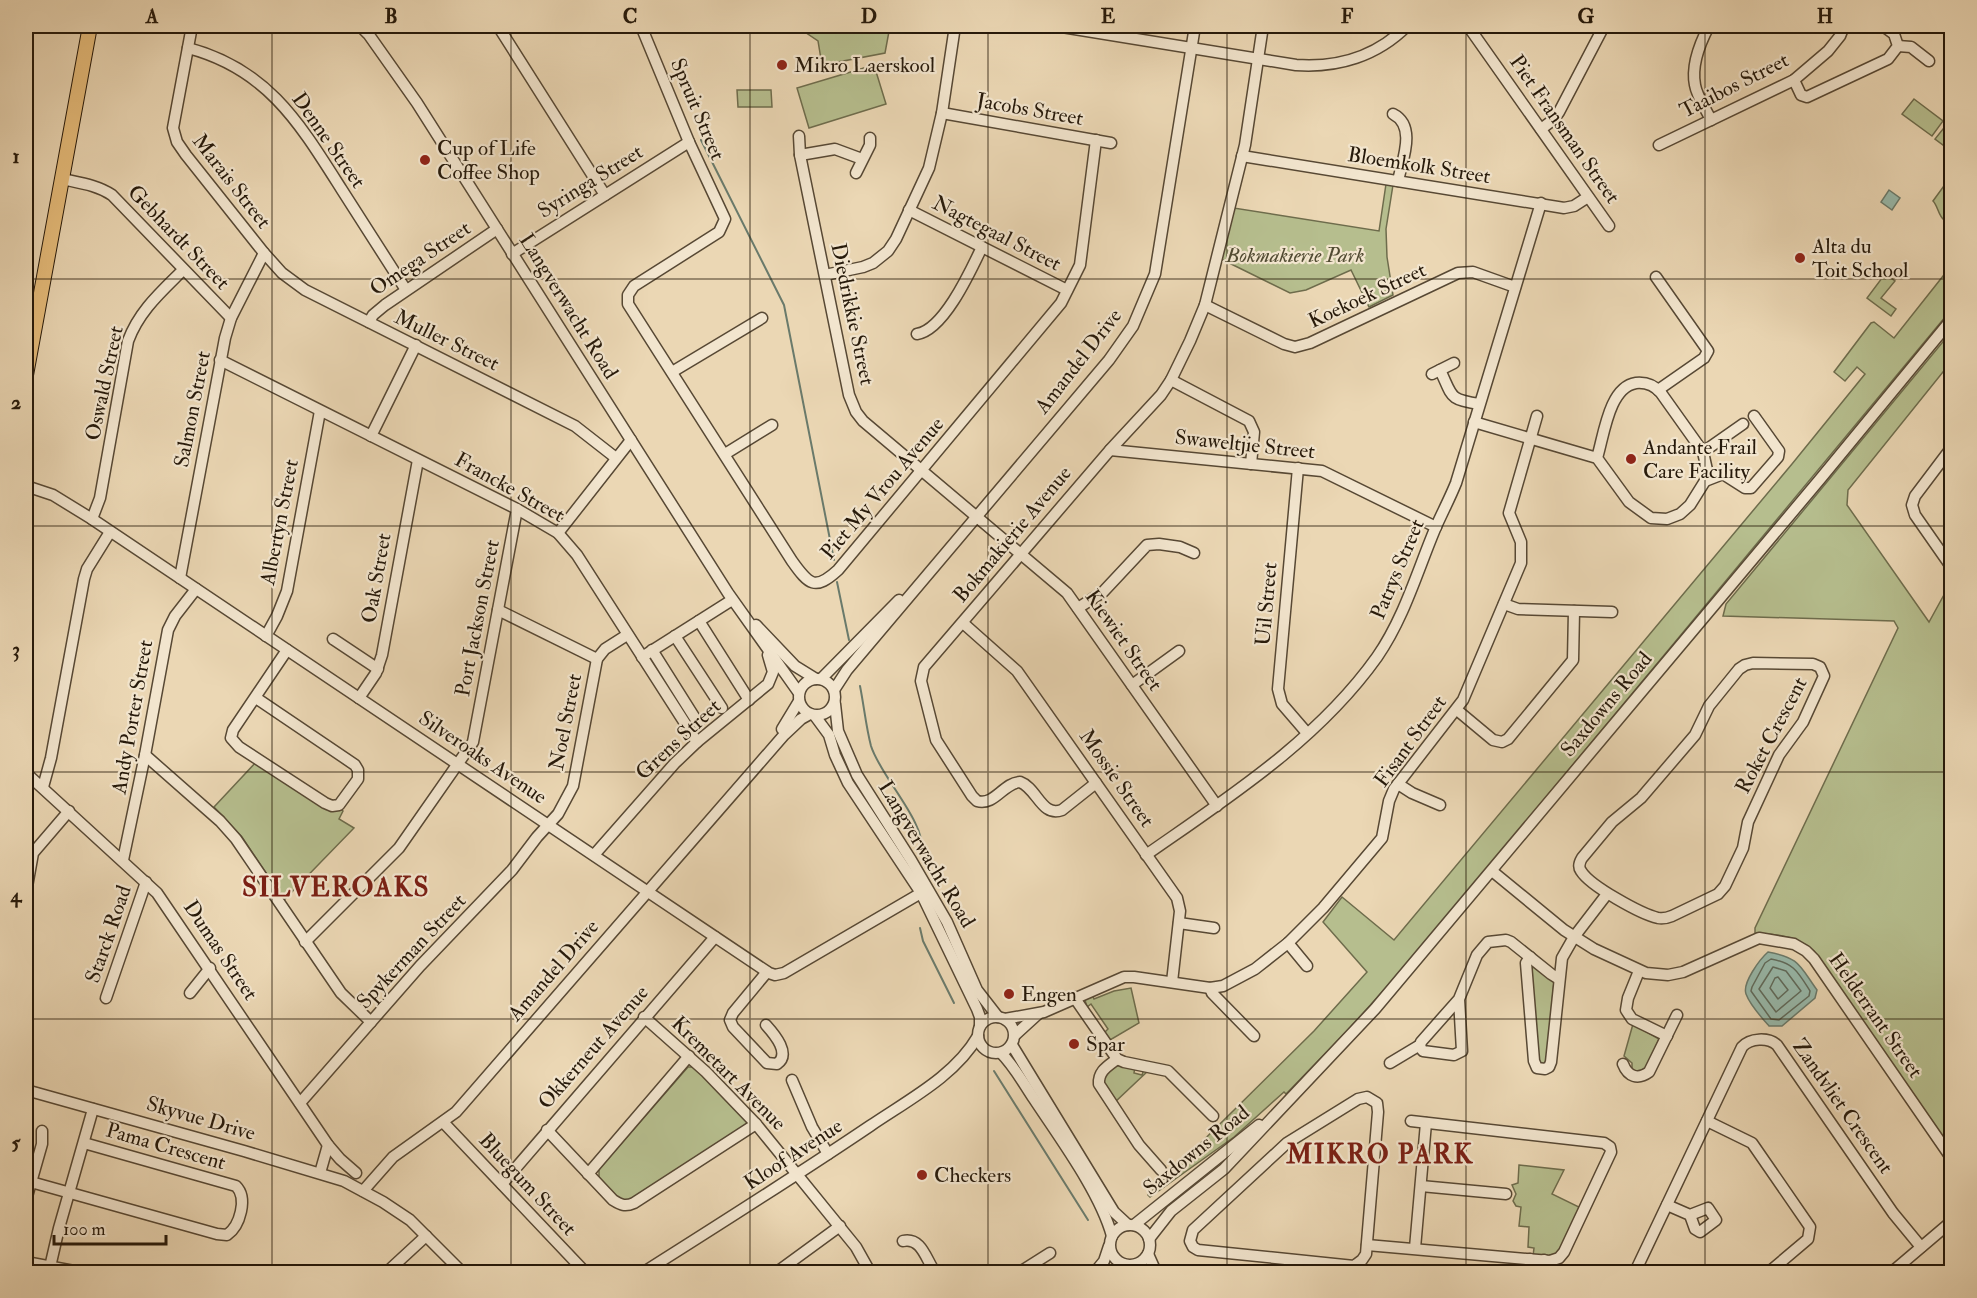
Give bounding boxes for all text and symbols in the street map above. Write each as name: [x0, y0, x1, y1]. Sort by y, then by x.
text: A: [145, 4, 159, 29]
text: B: [384, 4, 398, 29]
text: C: [623, 4, 637, 29]
text: D: [861, 4, 877, 29]
text: E: [1101, 4, 1116, 29]
text: F: [1341, 4, 1354, 29]
text: G: [1578, 4, 1595, 29]
text: H: [1817, 4, 1833, 29]
street label: Taaibos Street: [1675, 46, 1793, 124]
street label: Piet Fransman Street: [1503, 50, 1626, 209]
place label: Mikro Laerskool: [794, 52, 936, 79]
street label: Spruit Street: [664, 54, 731, 164]
marker: Mikro Laerskool: [775, 58, 789, 72]
street label: Denne Street: [286, 87, 372, 194]
street label: Jacobs Street: [974, 87, 1085, 132]
street label: Marais Street: [186, 128, 277, 234]
place label: Cup of Life Coffee Shop: [437, 135, 540, 186]
street label: Syringa Street: [533, 138, 648, 224]
street label: Bloemkolk Street: [1346, 141, 1492, 190]
text: 1: [12, 144, 20, 169]
marker: Cup of Life Coffee Shop: [418, 153, 432, 167]
street label: Gebhardt Street: [122, 179, 236, 296]
street label: Nagtegaal Street: [928, 189, 1066, 278]
street label: Omega Street: [365, 215, 476, 302]
street label: Langverwacht Road: [513, 228, 625, 385]
place label: Alta du Toit School: [1811, 233, 1909, 284]
street label: Diedrikkie Street: [824, 241, 881, 388]
park label: Bokmakierie Park: [1225, 242, 1364, 269]
marker: Alta du Toit School: [1793, 251, 1807, 265]
street label: Koekoek Street: [1304, 256, 1431, 334]
street label: Amandel Drive: [1028, 303, 1128, 420]
street label: Muller Street: [390, 304, 504, 377]
street label: Oswald Street: [79, 323, 130, 443]
street label: Salmon Street: [168, 348, 217, 470]
text: 2: [11, 390, 21, 415]
street label: Piet My Vrou Avenue: [815, 411, 950, 565]
street label: Swaweltjie Street: [1174, 424, 1316, 465]
place label: Andante Frail Care Facility: [1642, 434, 1757, 485]
street label: Francke Street: [450, 446, 570, 529]
marker: Andante Frail Care Facility: [1624, 452, 1638, 466]
street label: Albertyn Street: [254, 457, 305, 588]
street label: Bokmakierie Avenue: [947, 460, 1078, 608]
street label: Patrys Street: [1364, 515, 1431, 624]
street label: Oak Street: [355, 531, 398, 625]
street label: Port Jackson Street: [449, 537, 506, 699]
street label: Uil Street: [1249, 561, 1284, 647]
street label: Kiewiet Street: [1079, 584, 1169, 697]
text: 3: [12, 637, 20, 662]
street label: Andy Porter Street: [105, 638, 159, 797]
street label: Saxdowns Road: [1555, 646, 1659, 762]
street label: Noel Street: [543, 671, 588, 773]
street label: Roket Crescent: [1729, 672, 1814, 798]
street label: Fisant Street: [1368, 690, 1453, 792]
street label: Grens Street: [630, 693, 727, 786]
street label: Silveroaks Avenue: [413, 705, 552, 810]
street label: Mossie Street: [1073, 724, 1160, 833]
street label: Langverwacht Road: [872, 776, 981, 933]
district label: SILVEROAKS: [242, 871, 430, 904]
street label: Starck Road: [79, 881, 138, 987]
text: 4: [10, 883, 23, 908]
street label: Spykerman Street: [351, 888, 472, 1015]
street label: Dumas Street: [177, 895, 264, 1006]
street label: Amandel Drive: [501, 914, 605, 1027]
street label: Helderrant Street: [1822, 947, 1929, 1083]
street label: Okkerneut Avenue: [532, 980, 655, 1115]
place label: Engen: [1021, 981, 1077, 1008]
marker: Engen: [1002, 987, 1016, 1001]
street label: Kremetart Avenue: [666, 1010, 792, 1137]
place label: Spar: [1086, 1031, 1125, 1058]
street label: Zandvliet Crescent: [1786, 1033, 1899, 1179]
marker: Spar: [1067, 1037, 1081, 1051]
street label: Skyvue Drive: [143, 1090, 259, 1147]
street label: Saxdowns Road: [1138, 1099, 1255, 1201]
street label: Kloof Avenue: [739, 1112, 848, 1196]
street label: Pama Crescent: [103, 1116, 229, 1177]
street label: Bluegum Street: [473, 1127, 582, 1242]
text: 5: [12, 1130, 22, 1155]
district label: MIKRO PARK: [1285, 1138, 1474, 1171]
place label: Checkers: [934, 1162, 1011, 1189]
marker: Checkers: [915, 1168, 929, 1182]
scale bar: [54, 1208, 166, 1246]
text: 100 m: [63, 1218, 106, 1241]

